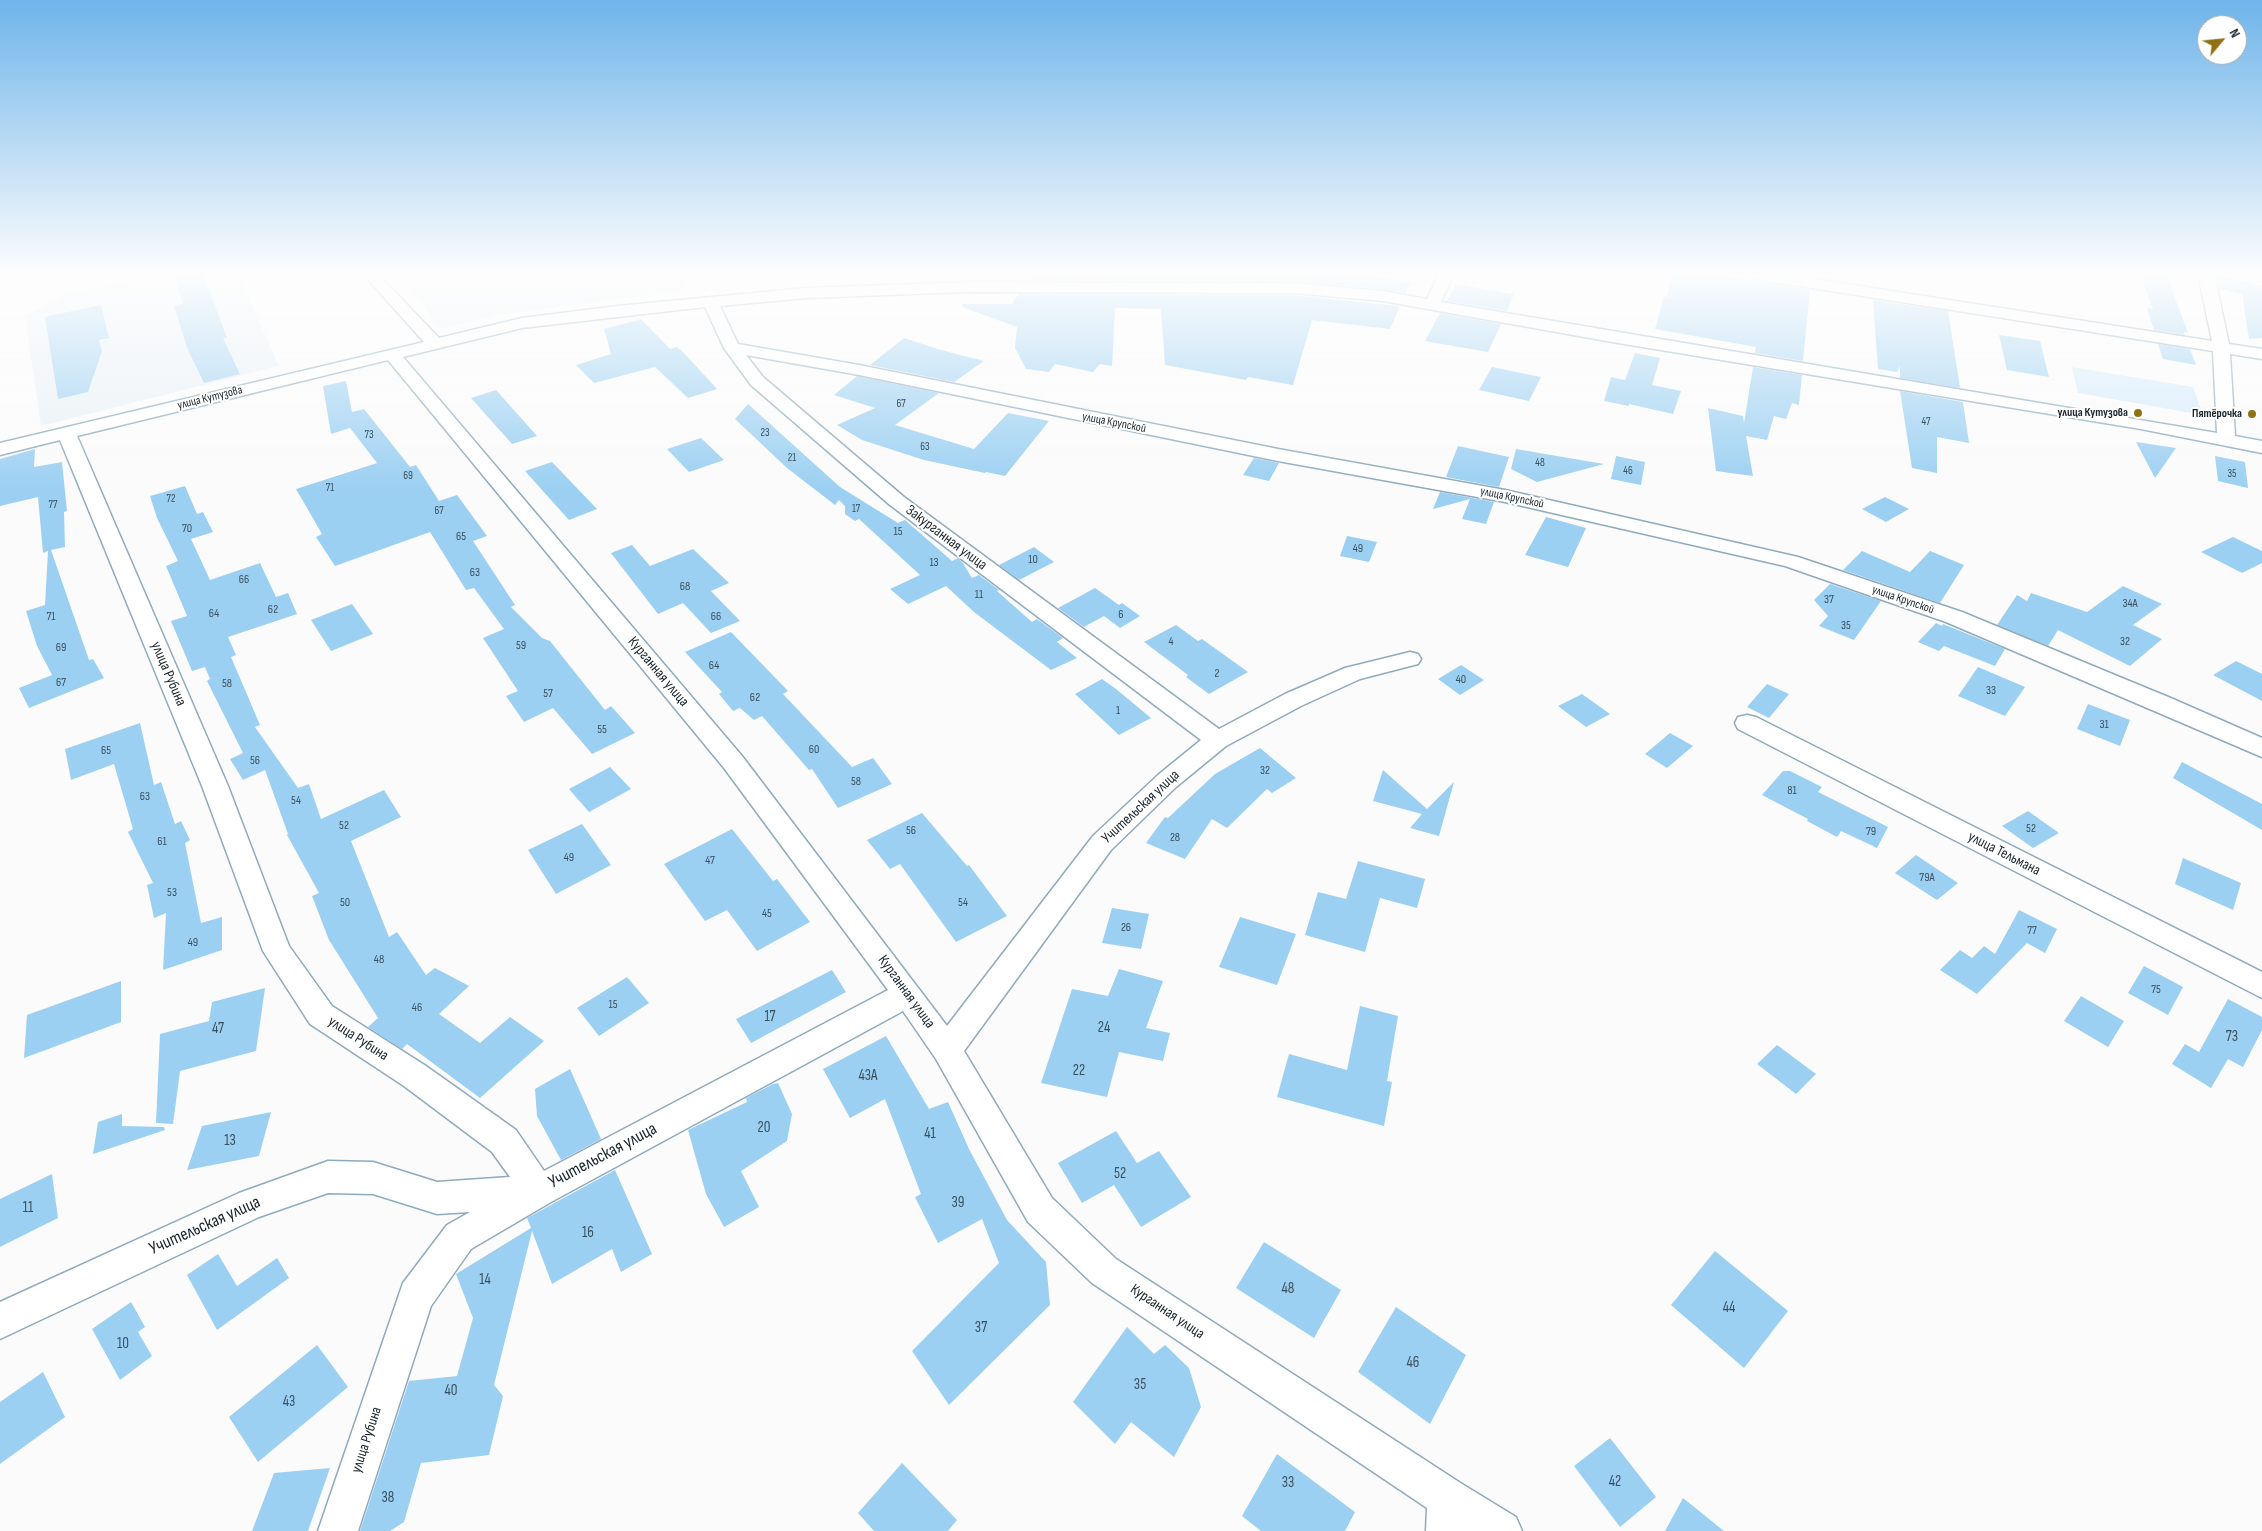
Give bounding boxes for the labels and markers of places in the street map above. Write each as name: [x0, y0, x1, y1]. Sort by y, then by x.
place label: улица Кутузова: [2058, 406, 2128, 420]
marker: улица Кутузова: [2132, 407, 2144, 419]
place label: Пятёрочка: [2192, 407, 2242, 421]
marker: Пятёрочка: [2246, 408, 2258, 420]

